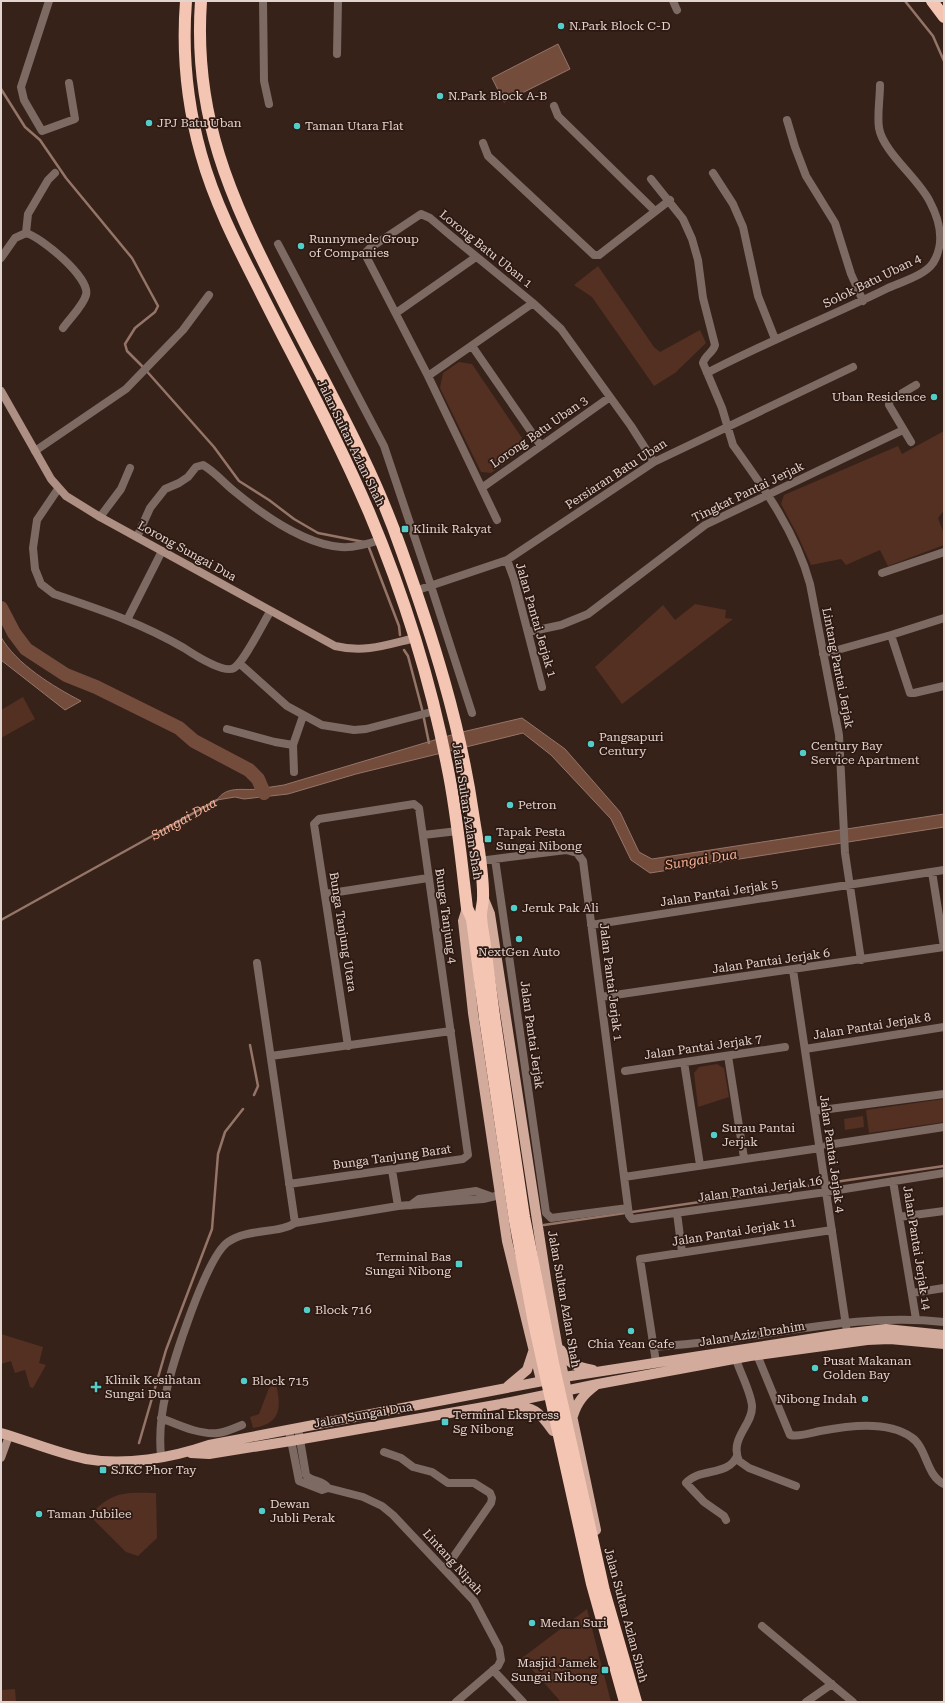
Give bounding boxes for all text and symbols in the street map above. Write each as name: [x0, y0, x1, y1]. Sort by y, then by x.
place label: N.Park Block C-D: [569, 19, 670, 33]
marker: N.Park Block C-D: [556, 21, 566, 31]
place label: N.Park Block A-B: [448, 89, 547, 103]
marker: N.Park Block A-B: [435, 91, 445, 101]
place label: JPJ Batu Uban: [157, 116, 242, 130]
marker: JPJ Batu Uban: [144, 118, 154, 128]
place label: Taman Utara Flat: [305, 119, 404, 133]
marker: Taman Utara Flat: [292, 121, 302, 131]
street label: Lorong Batu Uban 1: [437, 207, 535, 291]
place label: Runnymede Group of Companies: [309, 232, 419, 260]
marker: Runnymede Group of Companies: [296, 241, 306, 251]
street label: Solok Batu Uban 4: [821, 251, 924, 311]
street label: Jalan Sultan Azlan Shah: [314, 377, 388, 509]
place label: Uban Residence: [832, 390, 926, 404]
marker: Uban Residence: [929, 392, 939, 402]
street label: Lorong Batu Uban 3: [488, 393, 590, 471]
street label: Persiaran Batu Uban: [563, 436, 670, 512]
street label: Tingkat Pantai Jerjak: [690, 459, 807, 525]
street label: Lorong Sungai Dua: [135, 518, 239, 584]
place label: Klinik Rakyat: [413, 522, 492, 536]
marker: Klinik Rakyat: [400, 524, 410, 534]
street label: Jalan Pantai Jerjak 1: [513, 561, 559, 679]
street label: Lintang Pantai Jerjak: [819, 606, 857, 730]
place label: Pangsapuri Century: [599, 730, 664, 758]
marker: Pangsapuri Century: [586, 739, 596, 749]
place label: Century Bay Service Apartment: [811, 739, 920, 767]
street label: Jalan Sultan Azlan Shah: [449, 741, 485, 881]
marker: Century Bay Service Apartment: [798, 748, 808, 758]
water label: Sungai Dua: [148, 795, 220, 844]
place label: Petron: [518, 798, 557, 812]
marker: Petron: [505, 800, 515, 810]
place label: Tapak Pesta Sungai Nibong: [496, 825, 582, 853]
marker: Tapak Pesta Sungai Nibong: [483, 834, 493, 844]
water label: Sungai Dua: [663, 846, 738, 873]
street label: Bunga Tanjung 4: [432, 867, 460, 965]
street label: Bunga Tanjung Utara: [327, 871, 359, 993]
street label: Jalan Pantai Jerjak 5: [659, 877, 779, 909]
place label: Jeruk Pak Ali: [522, 901, 599, 915]
marker: Jeruk Pak Ali: [509, 903, 519, 913]
street label: Jalan Pantai Jerjak 1: [597, 922, 625, 1042]
marker: NextGen Auto: [514, 934, 524, 944]
place label: NextGen Auto: [478, 945, 560, 959]
street label: Jalan Pantai Jerjak 6: [711, 946, 831, 976]
street label: Jalan Pantai Jerjak: [517, 980, 547, 1090]
street label: Jalan Pantai Jerjak 8: [812, 1010, 932, 1042]
street label: Jalan Pantai Jerjak 7: [643, 1032, 763, 1062]
street label: Jalan Pantai Jerjak 4: [817, 1094, 847, 1214]
place label: Surau Pantai Jerjak: [722, 1121, 795, 1149]
marker: Surau Pantai Jerjak: [709, 1130, 719, 1140]
street label: Bunga Tanjung Barat: [332, 1142, 453, 1172]
street label: Jalan Pantai Jerjak 16: [697, 1173, 823, 1205]
street label: Jalan Pantai Jerjak 14: [900, 1185, 934, 1311]
street label: Jalan Pantai Jerjak 11: [671, 1215, 797, 1249]
street label: Jalan Sultan Azlan Shah: [545, 1229, 583, 1369]
place label: Terminal Bas Sungai Nibong: [365, 1250, 451, 1278]
marker: Terminal Bas Sungai Nibong: [454, 1259, 464, 1269]
place label: Block 716: [315, 1303, 372, 1317]
marker: Block 716: [302, 1305, 312, 1315]
street label: Jalan Aziz Ibrahim: [698, 1319, 806, 1349]
marker: Chia Yean Cafe: [626, 1326, 636, 1336]
place label: Chia Yean Cafe: [587, 1337, 675, 1351]
place label: Pusat Makanan Golden Bay: [823, 1354, 912, 1382]
marker: Pusat Makanan Golden Bay: [810, 1363, 820, 1373]
place label: Klinik Kesihatan Sungai Dua: [105, 1373, 201, 1401]
place label: Block 715: [252, 1374, 309, 1388]
marker: Block 715: [239, 1376, 249, 1386]
marker: Klinik Kesihatan Sungai Dua: [90, 1381, 102, 1393]
place label: Nibong Indah: [777, 1392, 857, 1406]
marker: Nibong Indah: [860, 1394, 870, 1404]
street label: Jalan Sungai Dua: [313, 1399, 414, 1431]
place label: Terminal Ekspress Sg Nibong: [453, 1408, 559, 1436]
marker: Terminal Ekspress Sg Nibong: [440, 1417, 450, 1427]
place label: SJKC Phor Tay: [111, 1463, 197, 1477]
marker: SJKC Phor Tay: [98, 1465, 108, 1475]
place label: Dewan Jubli Perak: [270, 1497, 336, 1525]
marker: Dewan Jubli Perak: [257, 1506, 267, 1516]
place label: Taman Jubilee: [47, 1507, 132, 1521]
marker: Taman Jubilee: [34, 1509, 44, 1519]
street label: Lintang Nipah: [420, 1527, 486, 1598]
street label: Jalan Sultan Azlan Shah: [601, 1546, 651, 1684]
place label: Medan Suri: [540, 1616, 607, 1630]
marker: Medan Suri: [527, 1618, 537, 1628]
place label: Masjid Jamek Sungai Nibong: [511, 1656, 597, 1684]
marker: Masjid Jamek Sungai Nibong: [600, 1665, 610, 1675]

